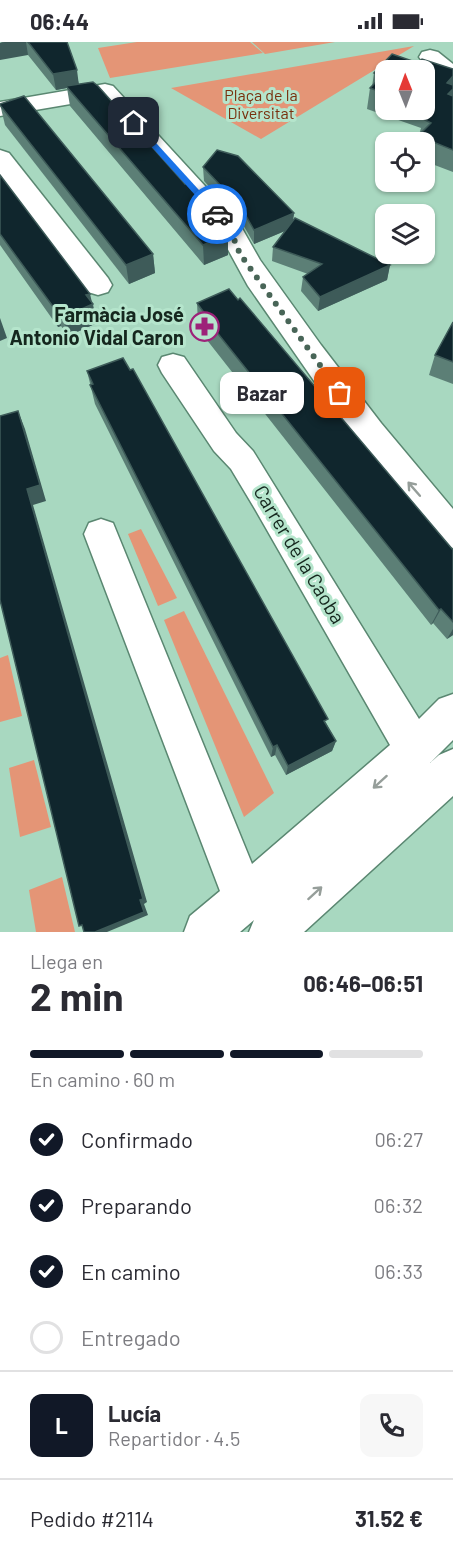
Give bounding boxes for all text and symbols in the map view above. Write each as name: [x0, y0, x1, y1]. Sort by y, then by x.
text: 06:44: [30, 8, 89, 34]
north arrow: [375, 60, 435, 120]
map controls: [375, 60, 435, 264]
park label: Plaça de la Diversitat: [224, 85, 298, 122]
pin: [108, 97, 159, 148]
icon: home: [117, 106, 150, 139]
button: locate: [375, 132, 435, 192]
courier: [187, 184, 247, 244]
icon: car: [201, 198, 234, 231]
button: layers: [375, 204, 435, 264]
place label: Farmàcia José Antonio Vidal Caron: [9, 302, 184, 349]
pharmacy icon: Farmàcia José Antonio Vidal Caron: [189, 310, 221, 342]
pin: [314, 367, 365, 418]
callout: Bazar: [220, 372, 304, 414]
icon: bag: [323, 376, 356, 409]
text: Bazar: [237, 381, 287, 405]
street label: Carrer de la Caoba: [249, 480, 351, 628]
one-way arrow: [408, 481, 421, 497]
one-way arrow: [373, 775, 388, 789]
one-way arrow: [307, 886, 322, 900]
text: Llega en: [30, 949, 103, 973]
text: 06:46–06:51: [303, 970, 423, 996]
text: 2 min: [30, 972, 123, 1019]
text: En camino · 60 m: [30, 1067, 175, 1091]
icon: check: [30, 1123, 63, 1156]
text: Confirmado: [81, 1126, 193, 1152]
text: 06:27: [374, 1127, 423, 1151]
icon: check: [30, 1189, 63, 1222]
text: Preparando: [81, 1192, 192, 1218]
text: 06:32: [374, 1193, 423, 1217]
icon: check: [30, 1255, 63, 1288]
text: En camino: [81, 1258, 181, 1284]
text: 06:33: [374, 1259, 423, 1283]
text: Entregado: [81, 1324, 181, 1350]
button: phone: [360, 1394, 423, 1457]
text: Lucía: [108, 1400, 161, 1426]
text: L: [55, 1412, 68, 1438]
text: Repartidor · 4.5: [108, 1426, 240, 1450]
text: Pedido #2114: [30, 1505, 154, 1531]
text: 31.52 €: [355, 1505, 423, 1531]

